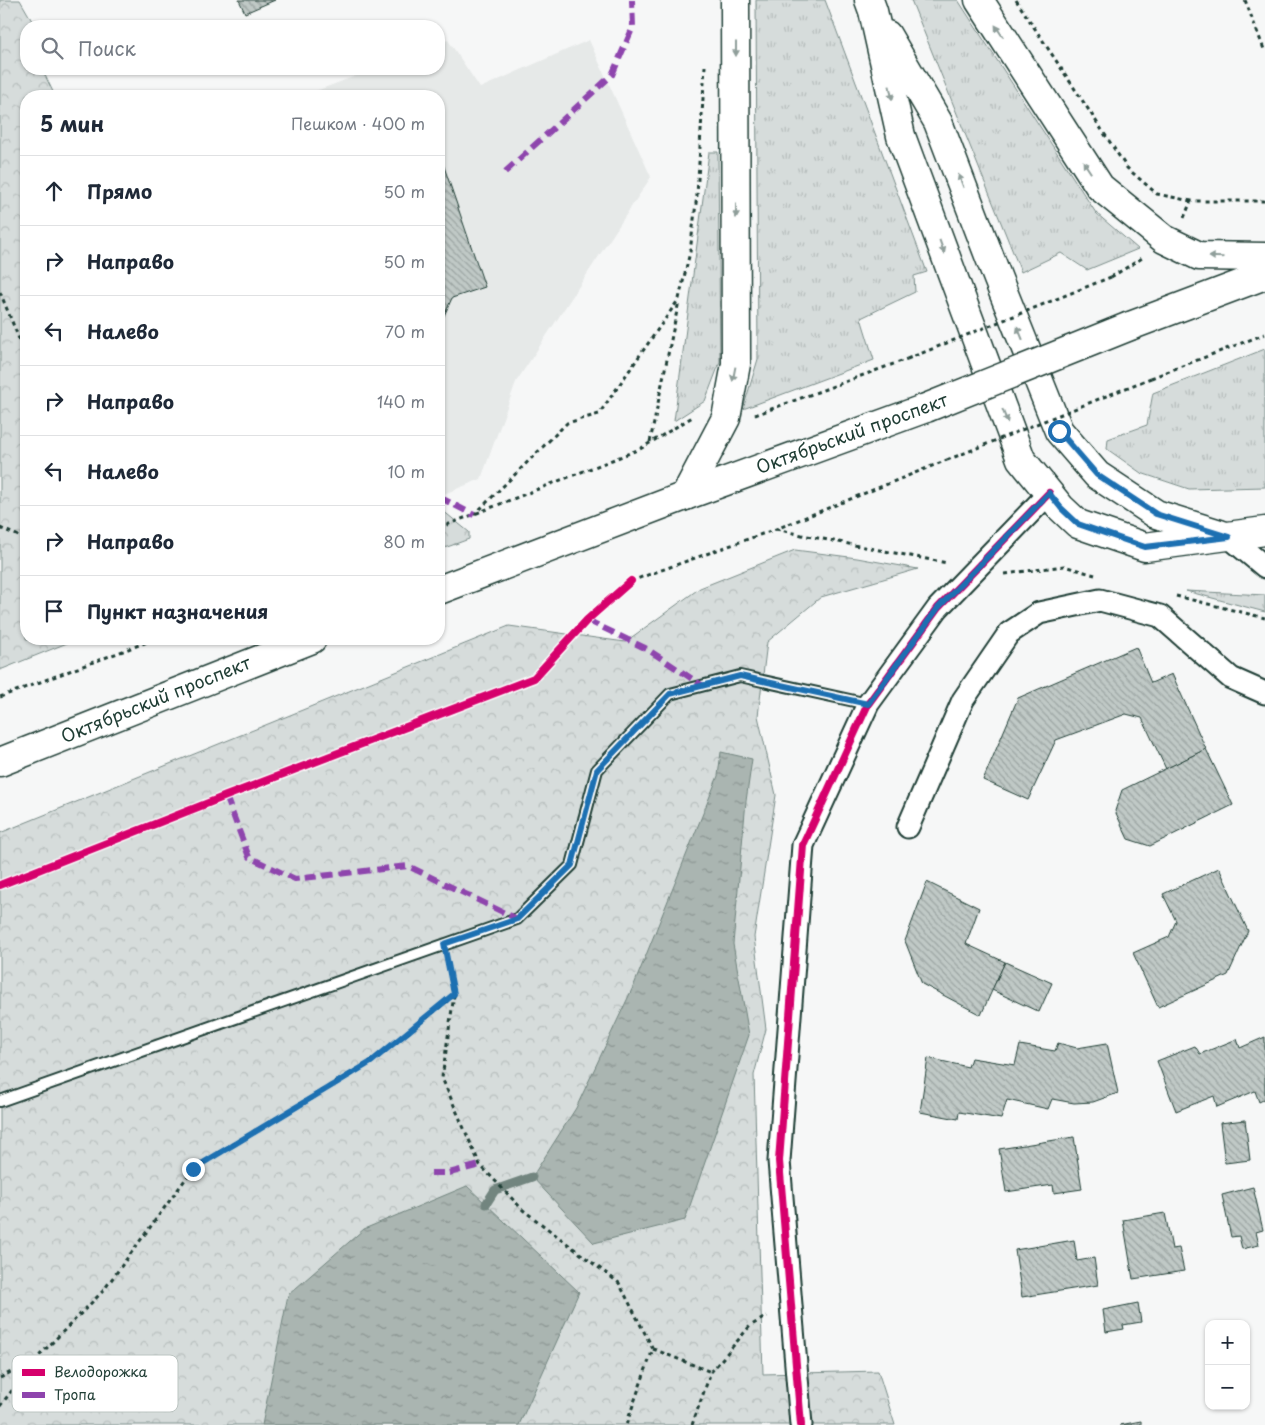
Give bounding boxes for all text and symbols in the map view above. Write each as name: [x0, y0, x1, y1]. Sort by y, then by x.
search box: [20, 20, 445, 75]
one-way arrow: [994, 24, 1004, 37]
icon: search: [38, 34, 66, 62]
text: Поиск: [78, 34, 136, 62]
one-way arrow: [732, 41, 740, 57]
one-way arrow: [888, 85, 896, 101]
text: 5 мин: [40, 107, 104, 139]
text: Пешком · 400 m: [291, 111, 425, 135]
one-way arrow: [1082, 161, 1092, 174]
one-way arrow: [956, 174, 964, 189]
icon: ahead: [40, 177, 68, 205]
text: Прямо: [87, 177, 152, 205]
text: 50 m: [384, 179, 425, 203]
one-way arrow: [732, 203, 740, 219]
one-way arrow: [938, 240, 946, 255]
icon: right: [40, 247, 68, 275]
text: Направо: [87, 247, 174, 275]
text: 50 m: [384, 249, 425, 273]
one-way arrow: [1208, 252, 1224, 260]
icon: left: [40, 317, 68, 345]
text: Налево: [87, 317, 159, 345]
text: 70 m: [385, 319, 425, 343]
one-way arrow: [1015, 326, 1023, 340]
one-way arrow: [730, 366, 738, 382]
street label: Октябрьский проспект: [752, 385, 952, 480]
icon: right: [40, 387, 68, 415]
text: Направо: [87, 387, 174, 415]
text: 140 m: [377, 389, 425, 413]
one-way arrow: [1002, 408, 1009, 423]
route start: [1048, 420, 1071, 443]
icon: left: [40, 457, 68, 485]
text: Налево: [87, 457, 159, 485]
text: 10 m: [388, 459, 425, 483]
icon: right: [40, 527, 68, 555]
text: Направо: [87, 527, 174, 555]
text: 80 m: [383, 529, 425, 553]
icon: arrive: [40, 597, 68, 625]
text: Пункт назначения: [87, 597, 268, 625]
street label: Октябрьский проспект: [57, 648, 255, 749]
route end: [182, 1158, 205, 1181]
map controls: [1205, 1320, 1250, 1410]
button: +: [1205, 1320, 1250, 1365]
legend: [12, 1355, 178, 1412]
text: Велодорожка: [54, 1361, 148, 1382]
button: −: [1205, 1365, 1250, 1410]
text: Тропа: [54, 1384, 96, 1405]

